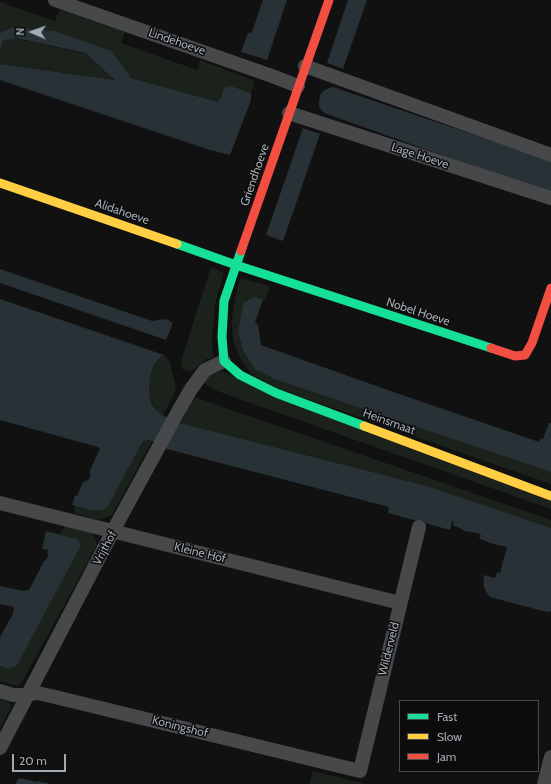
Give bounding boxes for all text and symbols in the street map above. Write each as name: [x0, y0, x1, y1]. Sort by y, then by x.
north arrow: [12, 12, 52, 52]
street label: Lindehoeve: [147, 26, 207, 58]
text: N: [13, 27, 27, 36]
street label: Lage Hoeve: [389, 140, 451, 172]
street label: Griendhoeve: [238, 142, 272, 208]
street label: Alidahoeve: [93, 196, 151, 228]
street label: Nobel Hoeve: [384, 295, 452, 329]
street label: Heinsmaat: [361, 406, 417, 438]
street label: Vrijthof: [90, 528, 120, 568]
street label: Kleine Hof: [173, 540, 227, 566]
street label: Wilderveld: [375, 621, 403, 677]
legend: [399, 700, 539, 772]
text: Fast: [437, 709, 457, 724]
street label: Koningshof: [151, 713, 209, 741]
text: Slow: [437, 729, 462, 744]
scale bar: [14, 746, 68, 772]
text: Jam: [437, 749, 456, 764]
text: 20 m: [19, 753, 47, 768]

